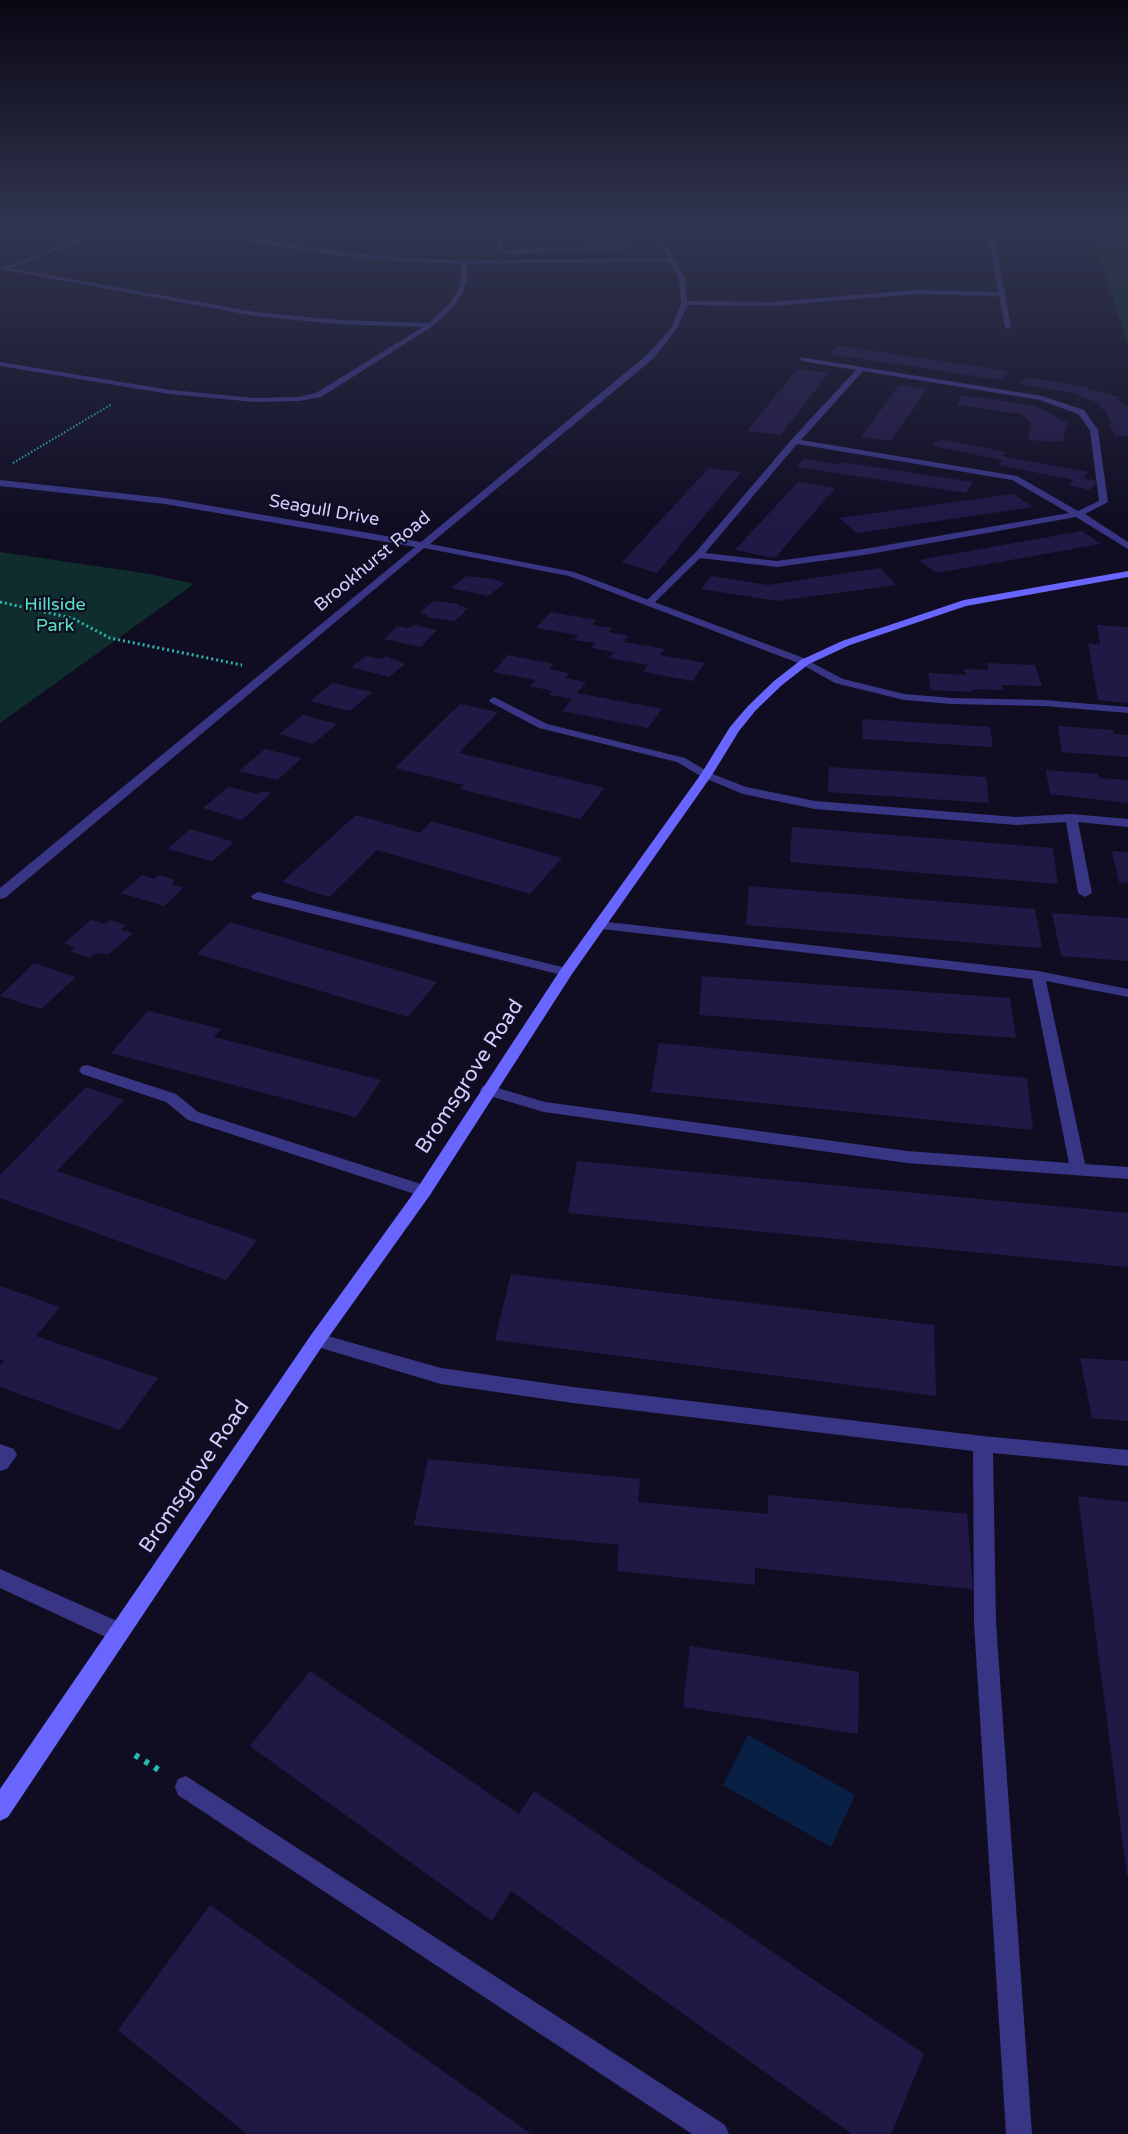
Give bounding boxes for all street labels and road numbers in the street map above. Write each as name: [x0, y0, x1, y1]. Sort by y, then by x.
street label: Seagull Drive: [267, 491, 381, 531]
street label: Brookhurst Road: [311, 507, 435, 617]
street label: Bromsgrove Road: [411, 995, 529, 1159]
street label: Bromsgrove Road: [135, 1396, 255, 1558]

